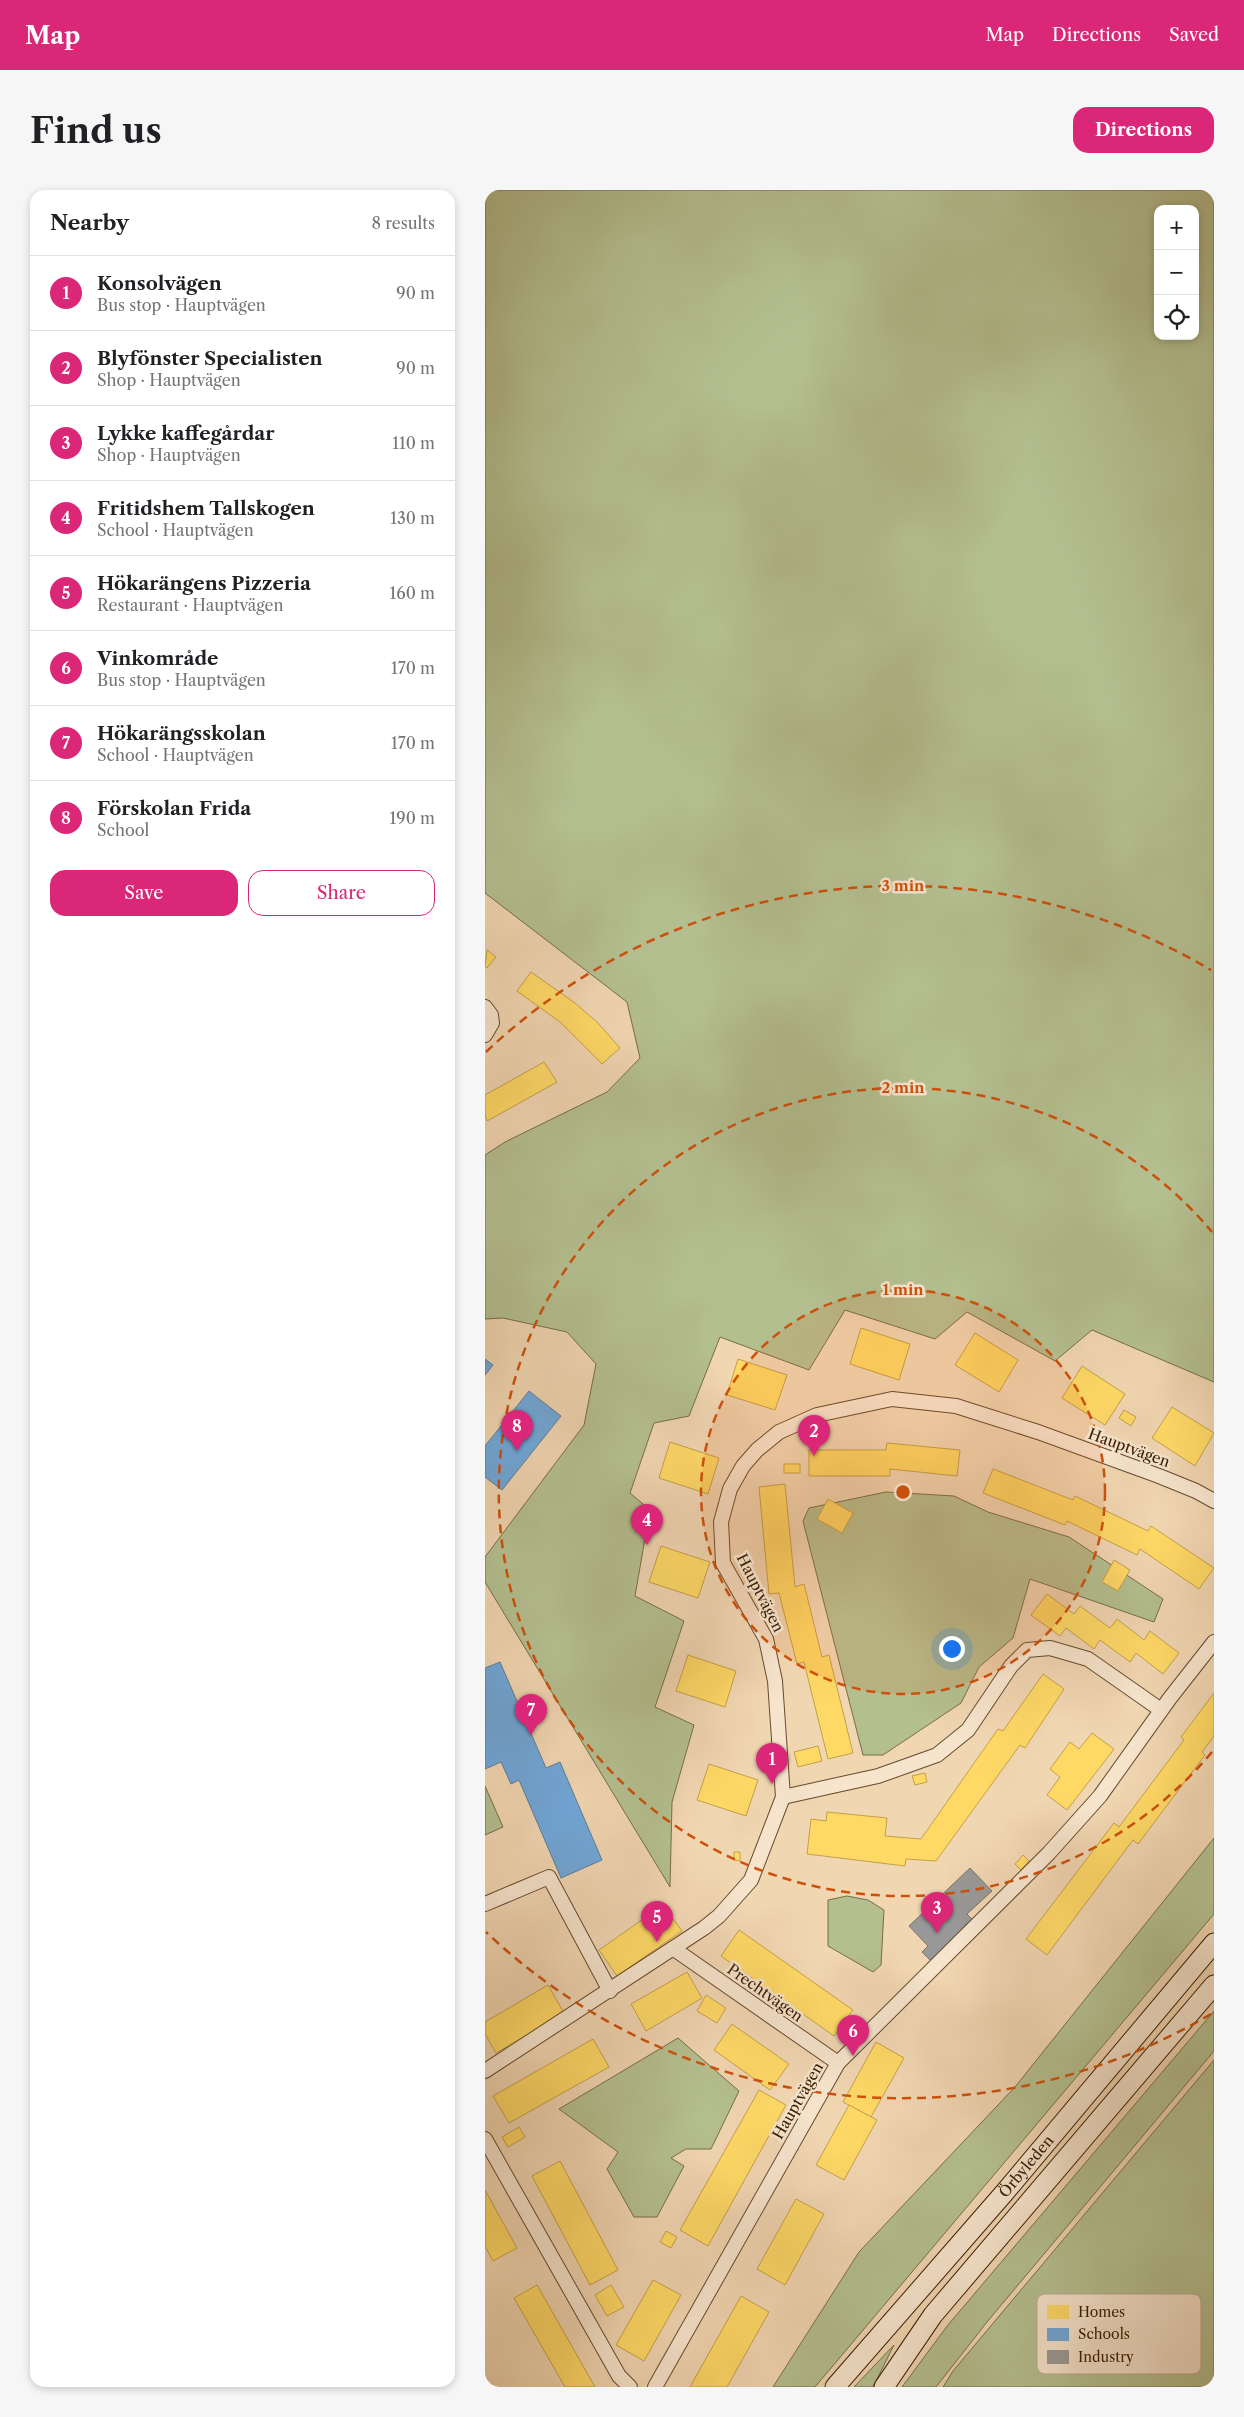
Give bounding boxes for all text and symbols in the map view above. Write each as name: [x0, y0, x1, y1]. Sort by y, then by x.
text: Map: [25, 21, 80, 50]
text: Map: [985, 24, 1024, 46]
text: Directions: [1052, 24, 1141, 46]
text: Saved: [1169, 24, 1219, 46]
button: Directions: [1073, 107, 1214, 153]
text: Find us: [30, 109, 162, 152]
map controls: [1154, 205, 1199, 340]
button: +: [1154, 205, 1199, 250]
text: Nearby: [50, 210, 129, 235]
text: 8 results: [372, 213, 435, 233]
button: −: [1154, 250, 1199, 295]
text: Konsolvägen: [97, 272, 222, 295]
text: 1: [62, 283, 70, 303]
text: 90 m: [396, 283, 435, 303]
text: Bus stop · Hauptvägen: [97, 295, 266, 315]
button: locate: [1154, 295, 1199, 340]
text: Blyfönster Specialisten: [97, 347, 323, 370]
text: 2: [61, 358, 71, 378]
text: 90 m: [396, 358, 435, 378]
text: Shop · Hauptvägen: [97, 370, 241, 390]
text: Lykke kaffegårdar: [97, 422, 275, 445]
text: 3: [61, 433, 71, 453]
text: 110 m: [392, 433, 435, 453]
text: Shop · Hauptvägen: [97, 445, 241, 465]
text: Fritidshem Tallskogen: [97, 497, 315, 520]
text: 4: [61, 508, 71, 528]
text: 130 m: [390, 508, 435, 528]
text: School · Hauptvägen: [97, 520, 254, 540]
text: Hökarängens Pizzeria: [97, 572, 311, 595]
text: 5: [62, 583, 70, 603]
text: 160 m: [390, 583, 435, 603]
text: Restaurant · Hauptvägen: [97, 595, 284, 615]
text: Vinkområde: [97, 647, 218, 670]
text: 6: [61, 658, 71, 678]
text: 170 m: [391, 658, 435, 678]
text: Bus stop · Hauptvägen: [97, 670, 266, 690]
text: Hökarängsskolan: [97, 722, 266, 745]
text: 7: [62, 733, 70, 753]
text: 170 m: [391, 733, 435, 753]
text: School · Hauptvägen: [97, 745, 254, 765]
text: Förskolan Frida: [97, 797, 251, 820]
text: 8: [61, 808, 71, 828]
text: 190 m: [390, 808, 435, 828]
text: School: [97, 820, 149, 840]
button: Save: [50, 870, 238, 916]
button: Share: [248, 870, 435, 916]
text: 3 min: [882, 876, 925, 895]
text: 2 min: [881, 1078, 925, 1097]
text: 1 min: [882, 1280, 924, 1299]
pin: 8: [501, 1410, 533, 1451]
pin: 2: [798, 1415, 830, 1456]
street label: Hauptvägen: [1086, 1424, 1173, 1471]
centre of rings: [894, 1483, 912, 1501]
pin: 4: [631, 1504, 663, 1545]
street label: Hauptvägen: [733, 1550, 789, 1636]
your location: [939, 1636, 965, 1662]
pin: 7: [515, 1694, 547, 1735]
pin: 1: [756, 1743, 788, 1784]
pin: 3: [921, 1892, 953, 1933]
pin: 5: [641, 1901, 673, 1942]
street label: Prechtvägen: [724, 1959, 807, 2026]
pin: 6: [837, 2015, 869, 2056]
street label: Hauptvägen: [768, 2058, 828, 2143]
street label: Örbyleden: [994, 2131, 1058, 2201]
legend: [1037, 2294, 1201, 2374]
text: Homes: [1078, 2303, 1125, 2321]
text: Schools: [1078, 2325, 1130, 2343]
text: Industry: [1078, 2348, 1134, 2366]

